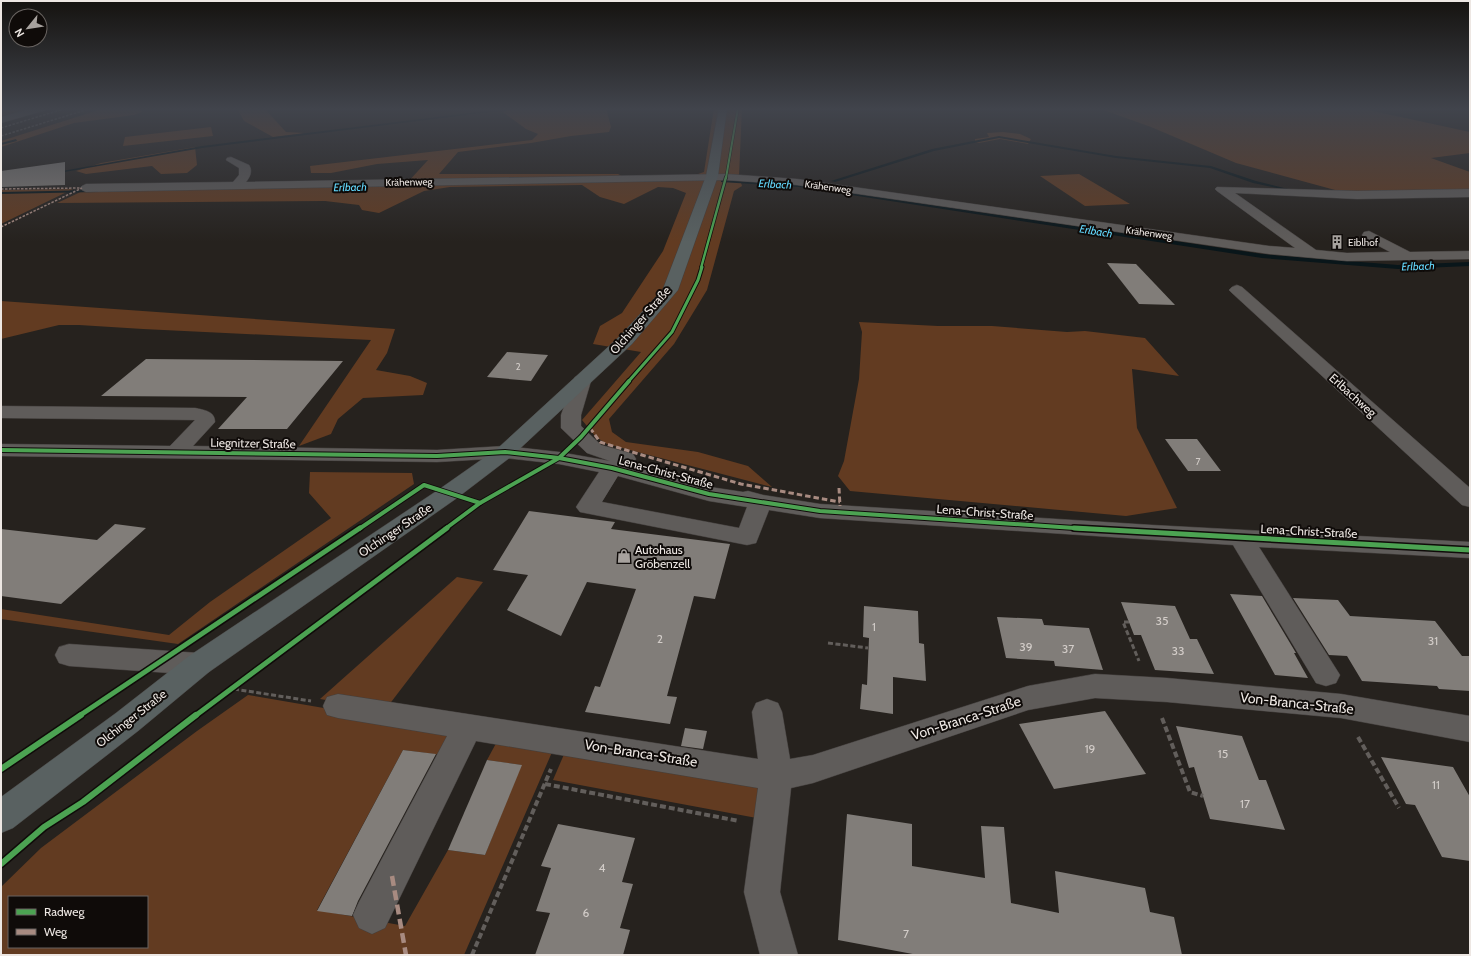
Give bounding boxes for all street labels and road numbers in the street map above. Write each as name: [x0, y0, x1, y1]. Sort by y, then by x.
street label: Krähenweg: [385, 175, 434, 189]
street label: Krähenweg: [804, 177, 853, 197]
street label: Krähenweg: [1125, 223, 1174, 243]
street label: Olchinger Straße: [606, 283, 674, 357]
street label: Erlbachweg: [1326, 370, 1380, 421]
street label: Liegnitzer Straße: [210, 435, 296, 451]
street label: Lena-Christ-Straße: [617, 452, 715, 492]
street label: Olchinger Straße: [356, 500, 434, 560]
street label: Lena-Christ-Straße: [936, 501, 1034, 523]
street label: Lena-Christ-Straße: [1260, 521, 1358, 541]
street label: Olchinger Straße: [93, 686, 169, 750]
street label: Von-Branca-Straße: [1239, 688, 1355, 718]
street label: Von-Branca-Straße: [909, 692, 1023, 744]
street label: Von-Branca-Straße: [583, 735, 699, 771]

